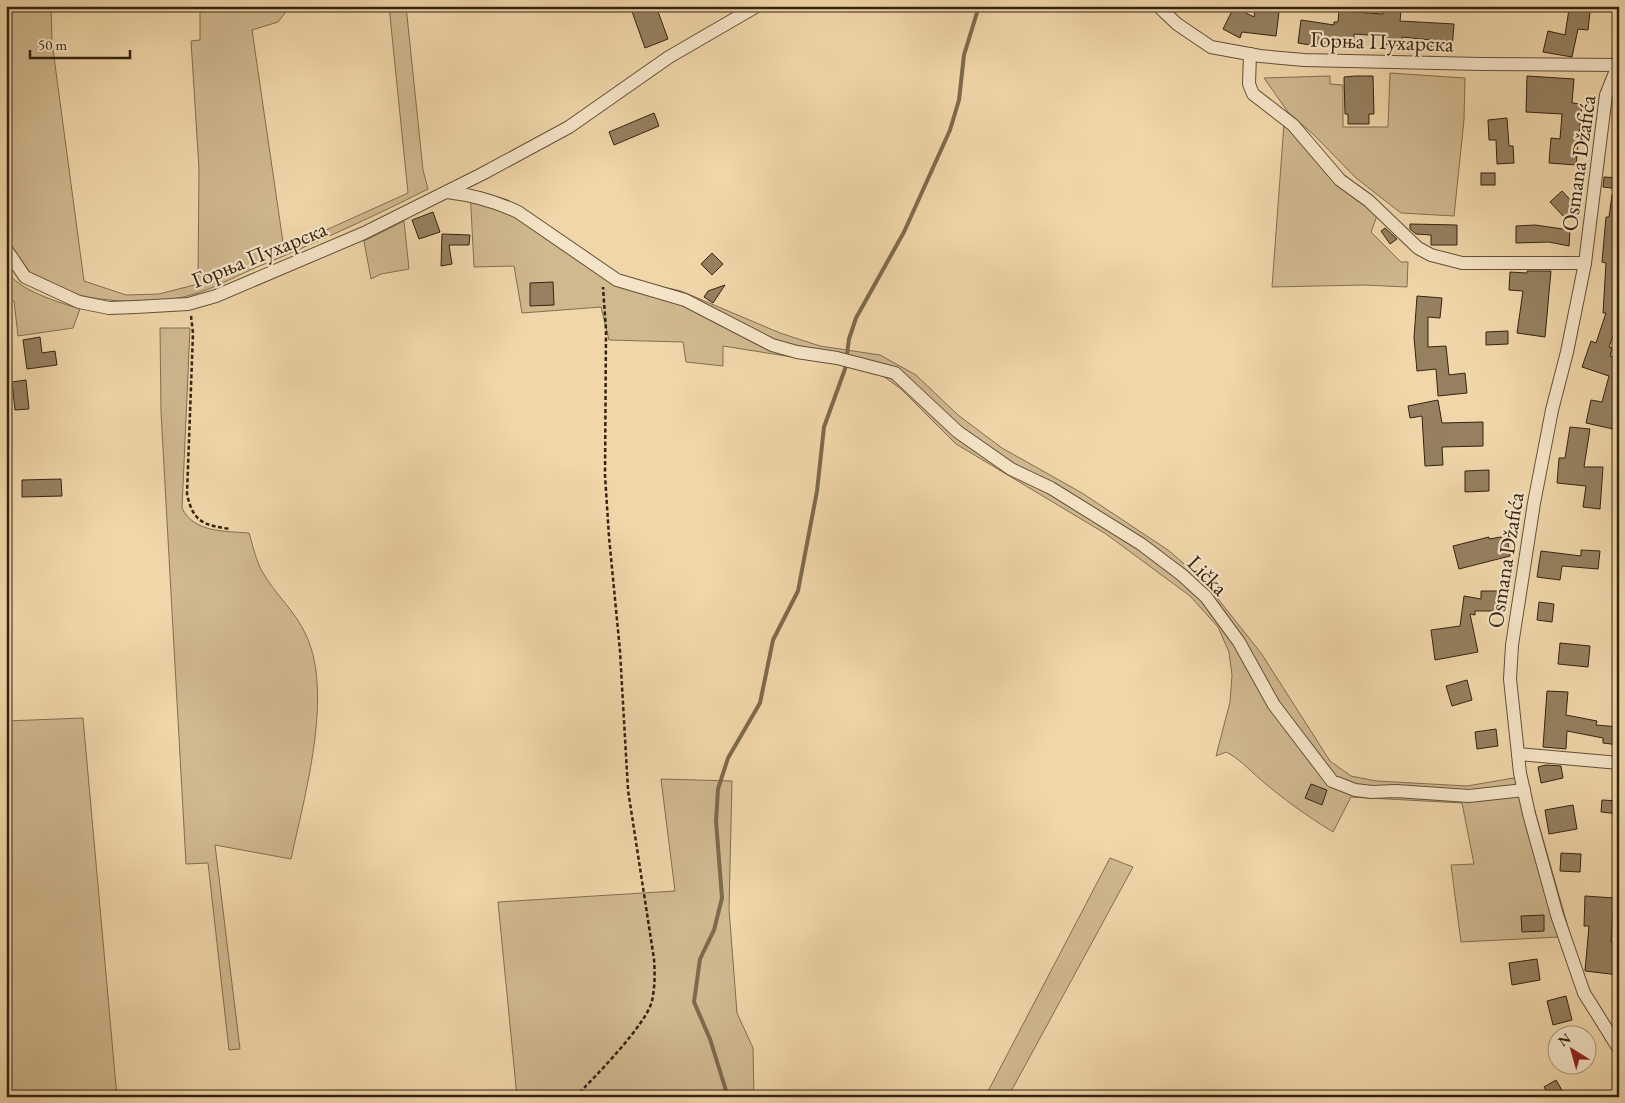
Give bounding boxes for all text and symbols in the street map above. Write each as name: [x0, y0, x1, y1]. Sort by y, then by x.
street label: Горња Пухарска: [1310, 25, 1454, 59]
scale bar: [30, 28, 130, 60]
text: 50 m: [38, 35, 67, 54]
street label: Osmana Džafića: [1555, 93, 1602, 233]
street label: Горња Пухарска: [187, 214, 331, 295]
street label: Osmana Džafića: [1480, 490, 1531, 630]
street label: Lička: [1181, 549, 1234, 602]
north arrow: [1548, 1026, 1598, 1076]
text: N: [1554, 1029, 1575, 1050]

